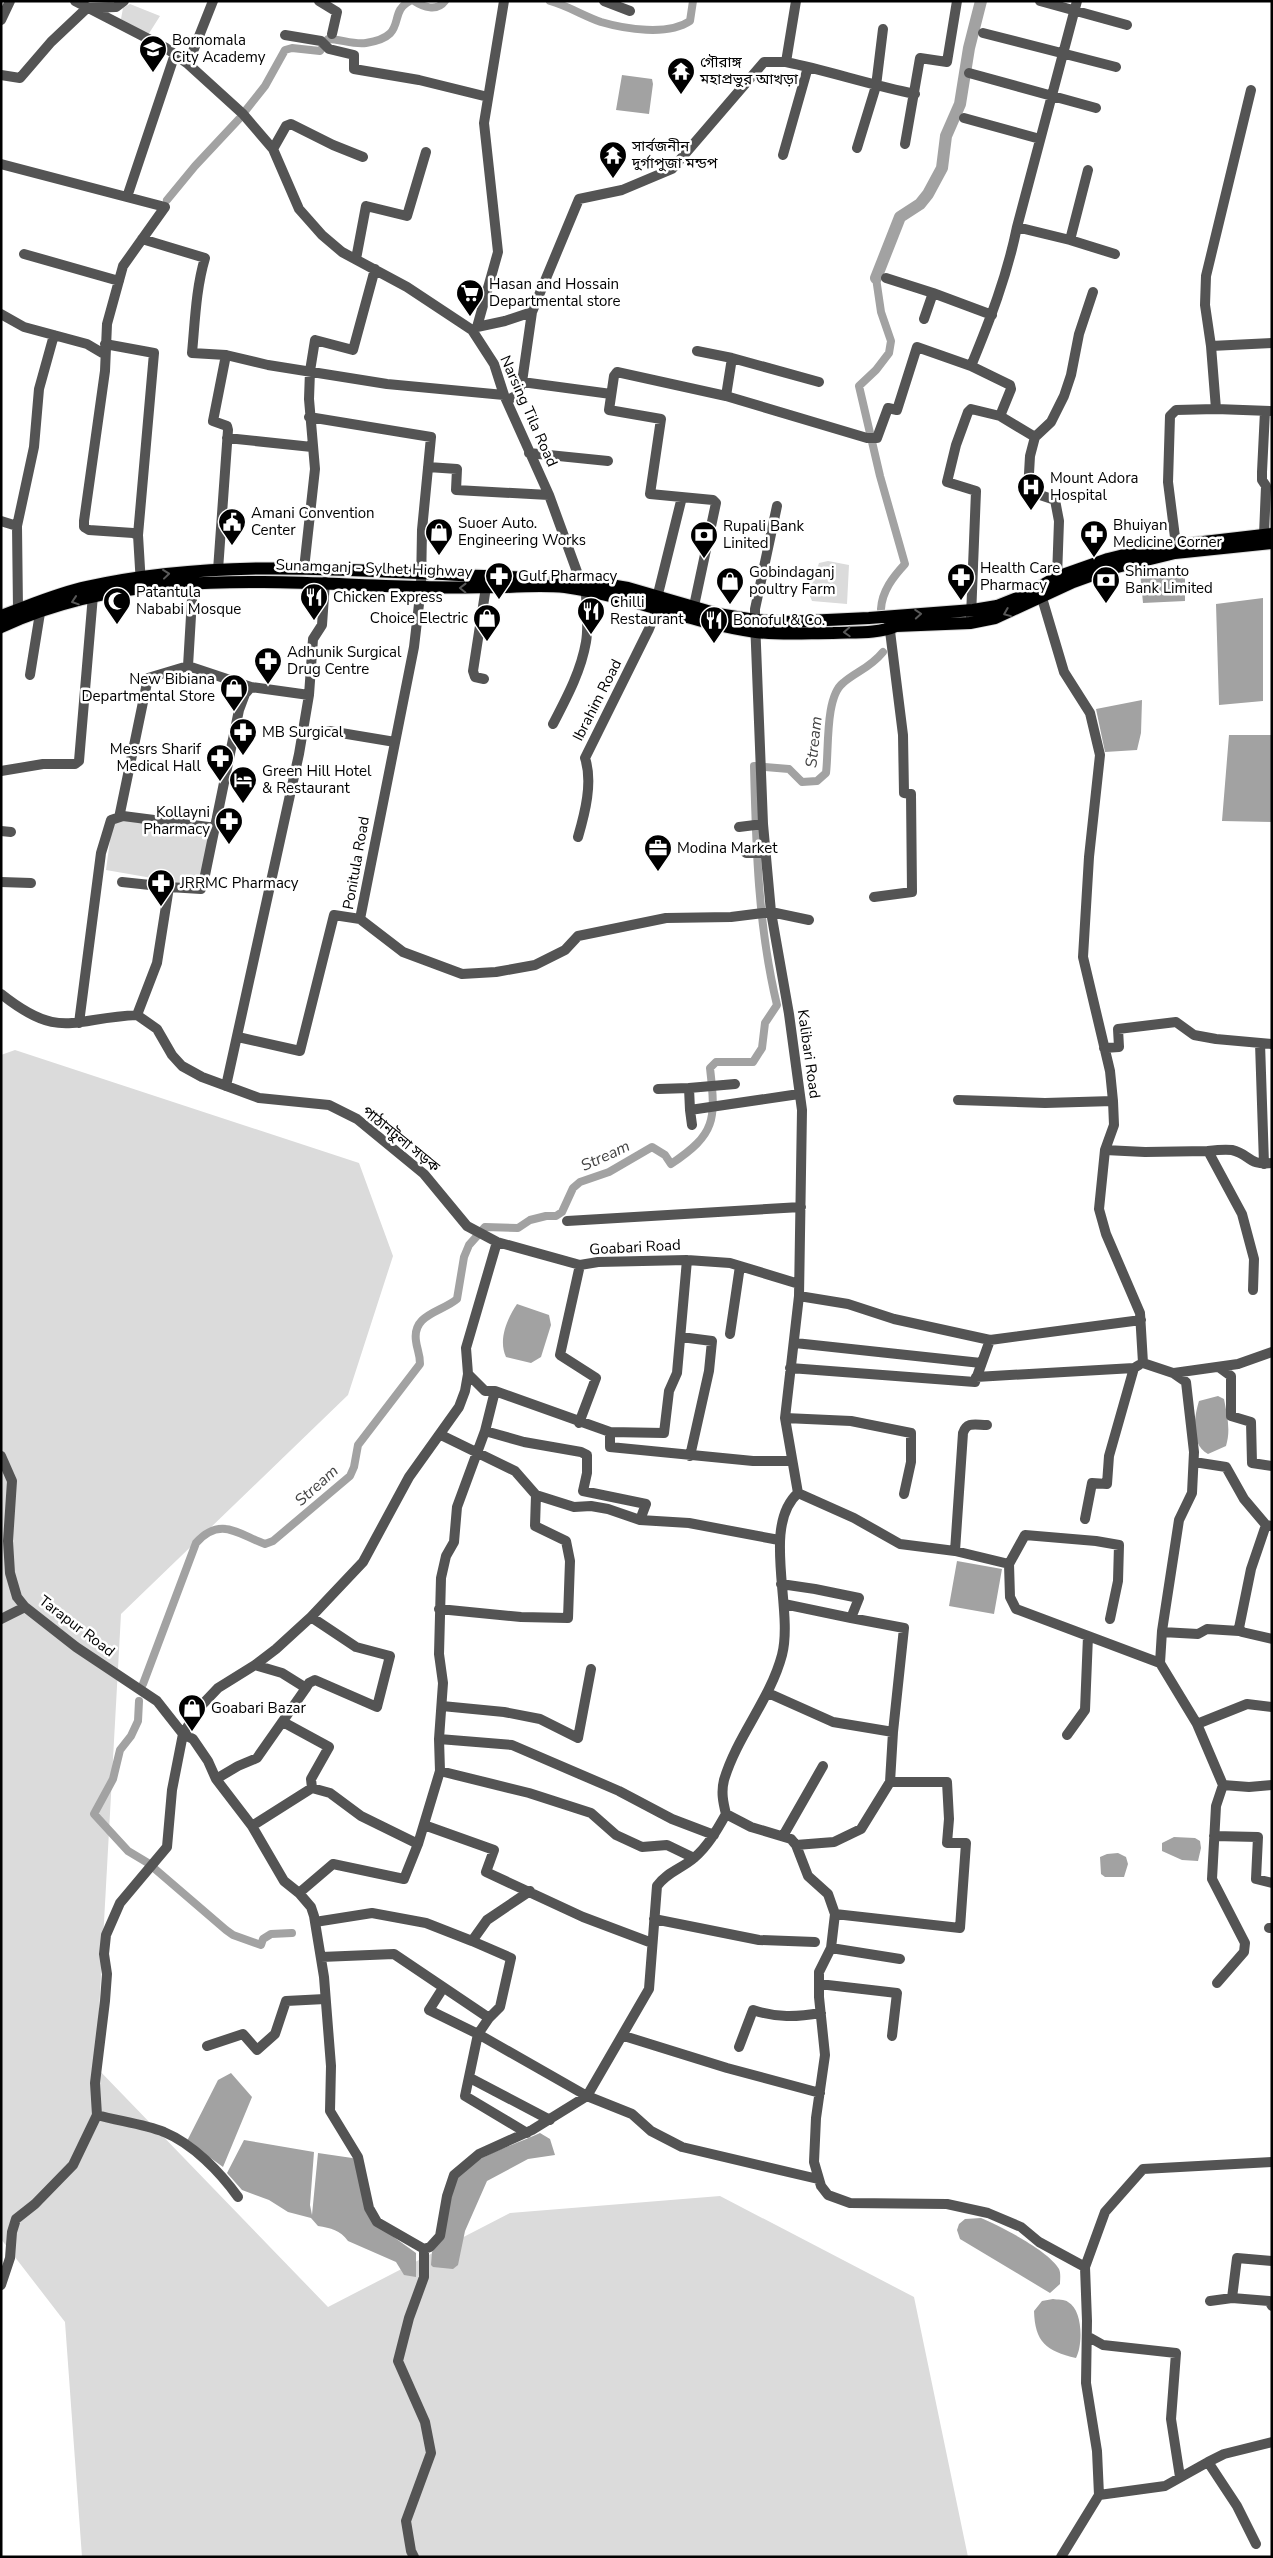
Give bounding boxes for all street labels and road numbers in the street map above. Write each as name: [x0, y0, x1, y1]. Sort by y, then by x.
street label: Narsing Tila Road: [495, 352, 563, 470]
street label: Sunamganj - Sylhet Highway: [275, 555, 473, 581]
street label: Ibrahim Road: [568, 656, 626, 744]
street label: Ponitula Road: [338, 815, 374, 911]
street label: Kalibari Road: [793, 1008, 825, 1100]
street label: পাঠানটুলা সড়ক: [358, 1101, 445, 1177]
street label: Goabari Road: [589, 1235, 681, 1259]
street label: Tarapur Road: [35, 1591, 119, 1661]

